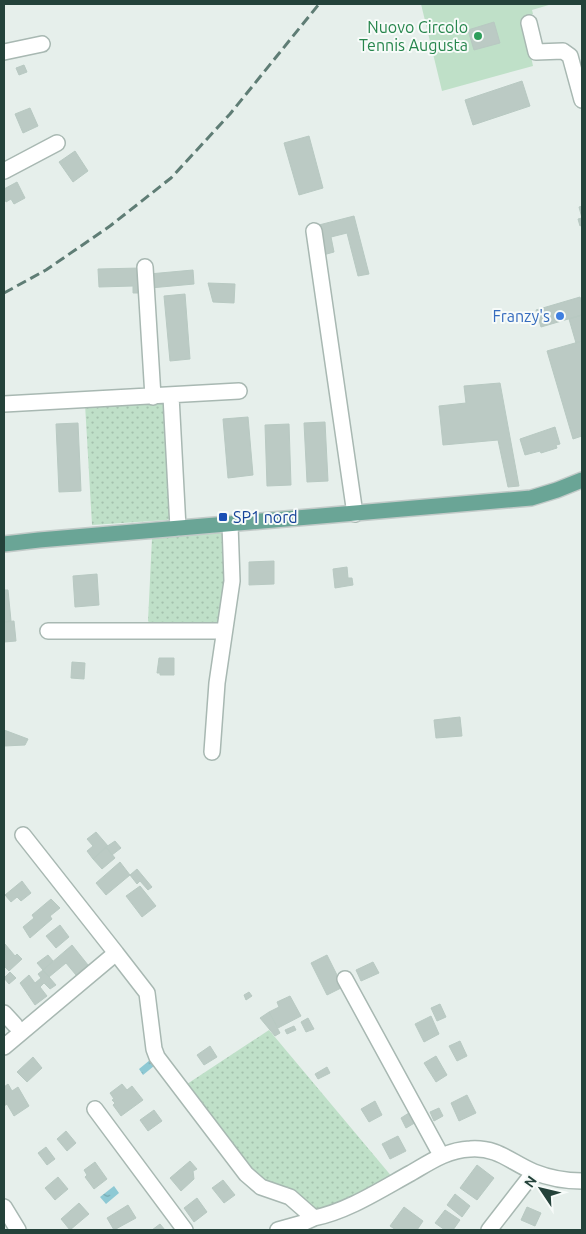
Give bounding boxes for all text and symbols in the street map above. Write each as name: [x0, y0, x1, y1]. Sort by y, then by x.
place label: Nuovo Circolo Tennis Augusta: [359, 18, 468, 54]
marker: Nuovo Circolo Tennis Augusta: [472, 30, 484, 42]
place label: Franzy's: [493, 307, 550, 325]
marker: Franzy's: [554, 310, 566, 322]
place label: SP1 nord: [233, 508, 298, 526]
marker: SP1 nord: [217, 511, 229, 523]
north arrow: [516, 1164, 566, 1214]
text: N: [521, 1173, 540, 1190]

